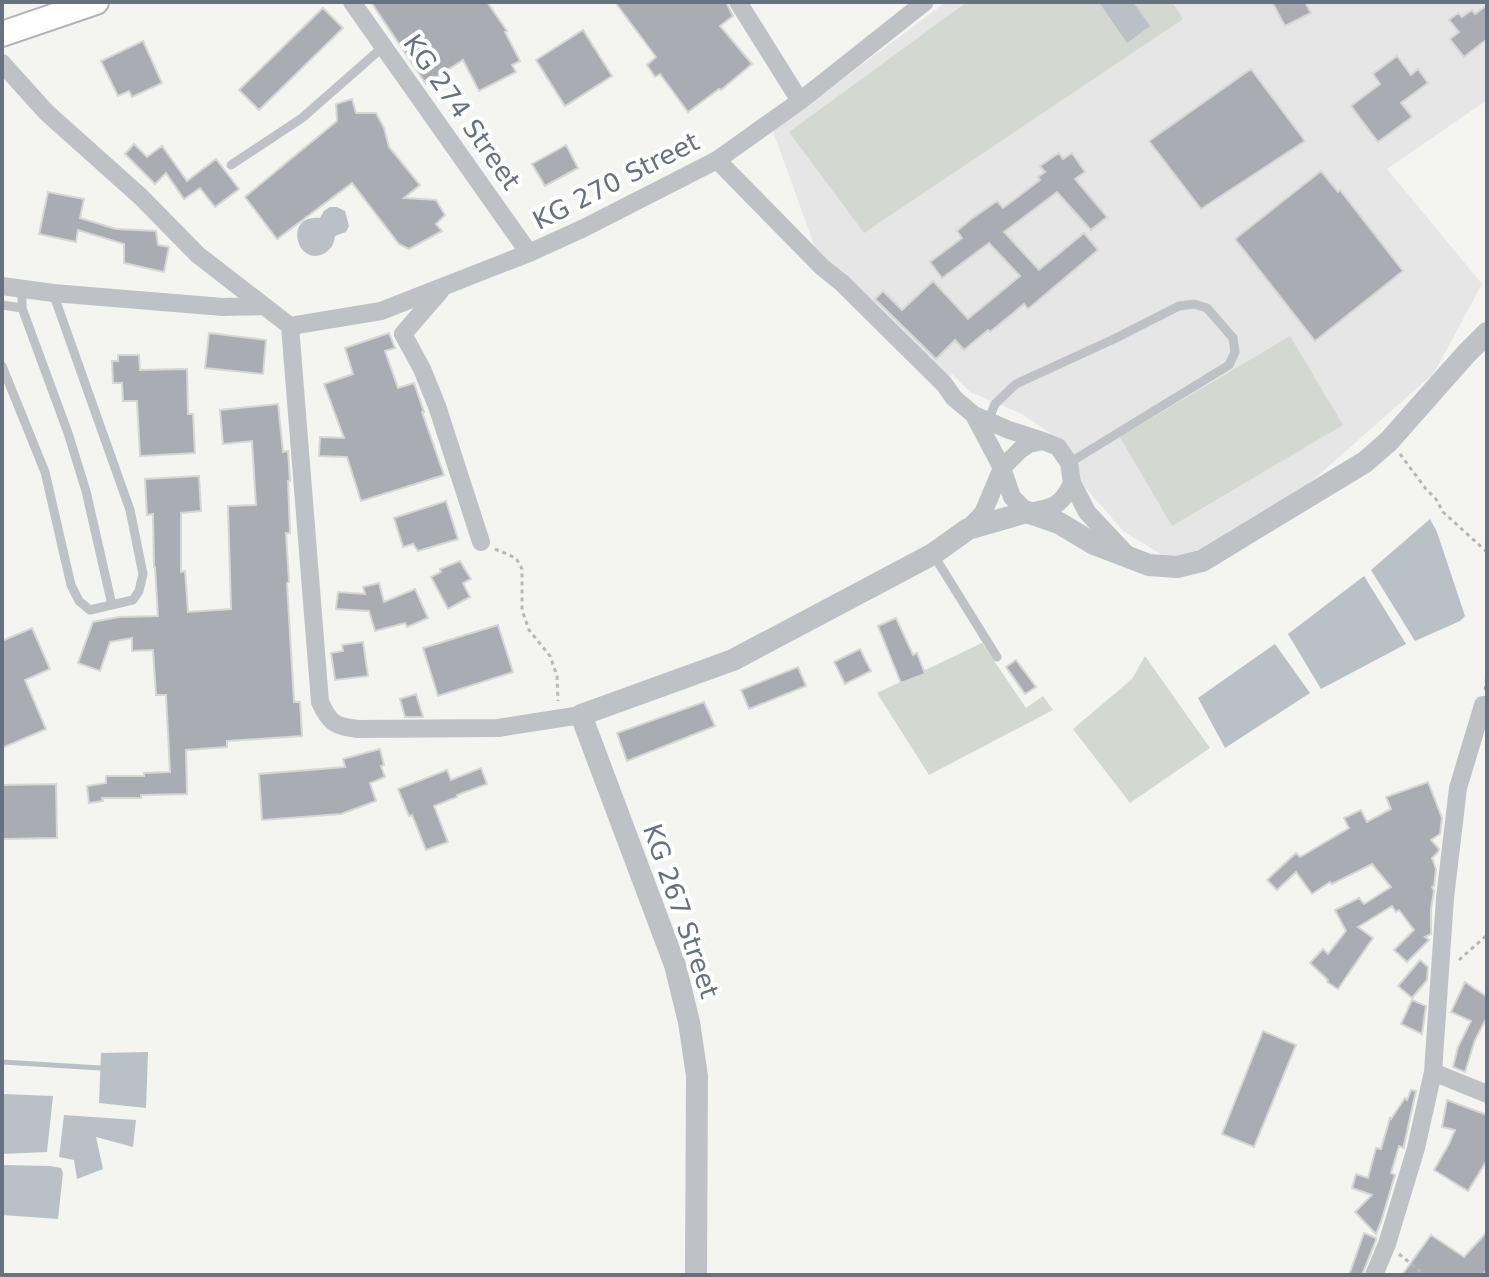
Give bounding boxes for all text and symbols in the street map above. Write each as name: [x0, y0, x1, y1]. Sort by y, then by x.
street label: KG 274 Street: [397, 29, 527, 195]
street label: KG 270 Street: [528, 126, 704, 236]
street label: KG 267 Street: [637, 820, 725, 1002]

